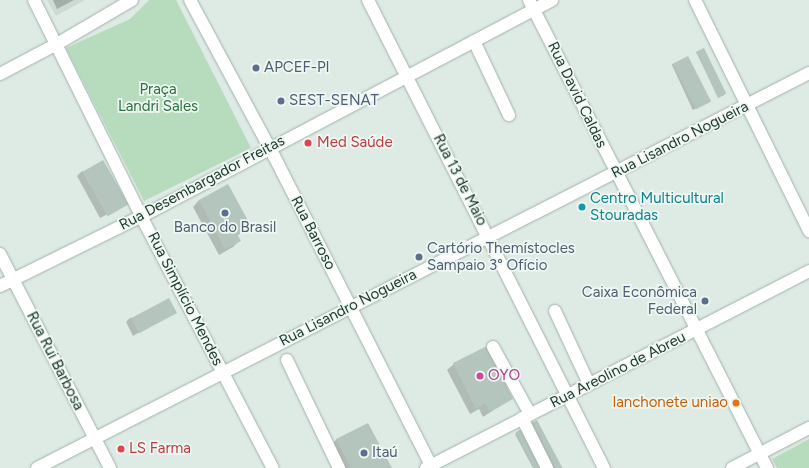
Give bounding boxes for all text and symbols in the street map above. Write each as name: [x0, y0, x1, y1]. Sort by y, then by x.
street label: Rua David Caldas: [543, 39, 611, 151]
place label: APCEF-PI: [264, 59, 330, 77]
marker: APCEF-PI: [251, 63, 261, 73]
park label: Praça Landri Sales: [118, 80, 198, 115]
place label: SEST-SENAT: [289, 92, 379, 110]
marker: SEST-SENAT: [276, 96, 286, 106]
street label: Rua Lisandro Nogueira: [608, 98, 752, 182]
street label: Rua 13 de Maio: [429, 131, 491, 229]
street label: Rua Desembargador Freitas: [116, 132, 288, 234]
place label: Med Saúde: [317, 134, 393, 152]
marker: Med Saúde: [302, 137, 314, 149]
place label: Centro Multicultural Stouradas: [590, 189, 724, 224]
street label: Rua Barroso: [287, 193, 339, 273]
marker: Centro Multicultural Stouradas: [577, 202, 587, 212]
marker: Banco do Brasil: [220, 208, 230, 218]
place label: Banco do Brasil: [174, 219, 276, 237]
street label: Rua Simplício Mendes: [144, 229, 226, 369]
place label: Cartório Themístocles Sampaio 3° Ofício: [427, 239, 575, 274]
marker: Cartório Themístocles Sampaio 3° Ofício: [414, 252, 424, 262]
street label: Rua Lisandro Nogueira: [276, 266, 420, 350]
place label: Caixa Econômica Federal: [582, 283, 697, 318]
marker: Caixa Econômica Federal: [700, 296, 710, 306]
street label: Rua Rui Barbosa: [22, 309, 88, 413]
street label: Rua Areolino de Abreu: [547, 328, 689, 412]
place label: OYO: [488, 367, 520, 385]
marker: OYO: [475, 371, 485, 381]
place label: lanchonete uniao: [613, 394, 728, 412]
marker: lanchonete uniao: [731, 398, 741, 408]
place label: LS Farma: [129, 440, 191, 458]
marker: LS Farma: [116, 444, 126, 454]
place label: Itaú: [372, 444, 398, 462]
marker: Itaú: [359, 448, 369, 458]

